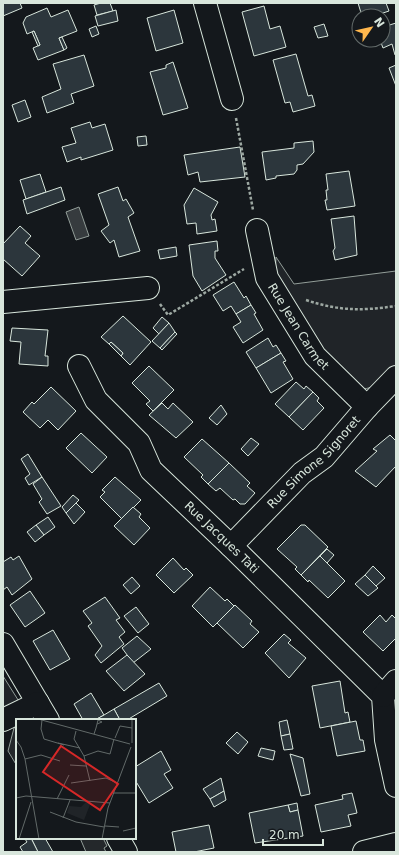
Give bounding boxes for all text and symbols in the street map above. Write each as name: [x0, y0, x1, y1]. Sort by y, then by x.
north arrow: [351, 8, 391, 48]
text: N: [371, 15, 387, 30]
street label: Rue Jean Carmet: [265, 281, 332, 373]
street label: Rue Simone Signoret: [264, 413, 363, 511]
street label: Rue Jacques Tati: [182, 499, 262, 576]
inset map: [16, 719, 136, 839]
scale bar: [263, 821, 323, 847]
text: 20 m: [269, 828, 300, 842]

